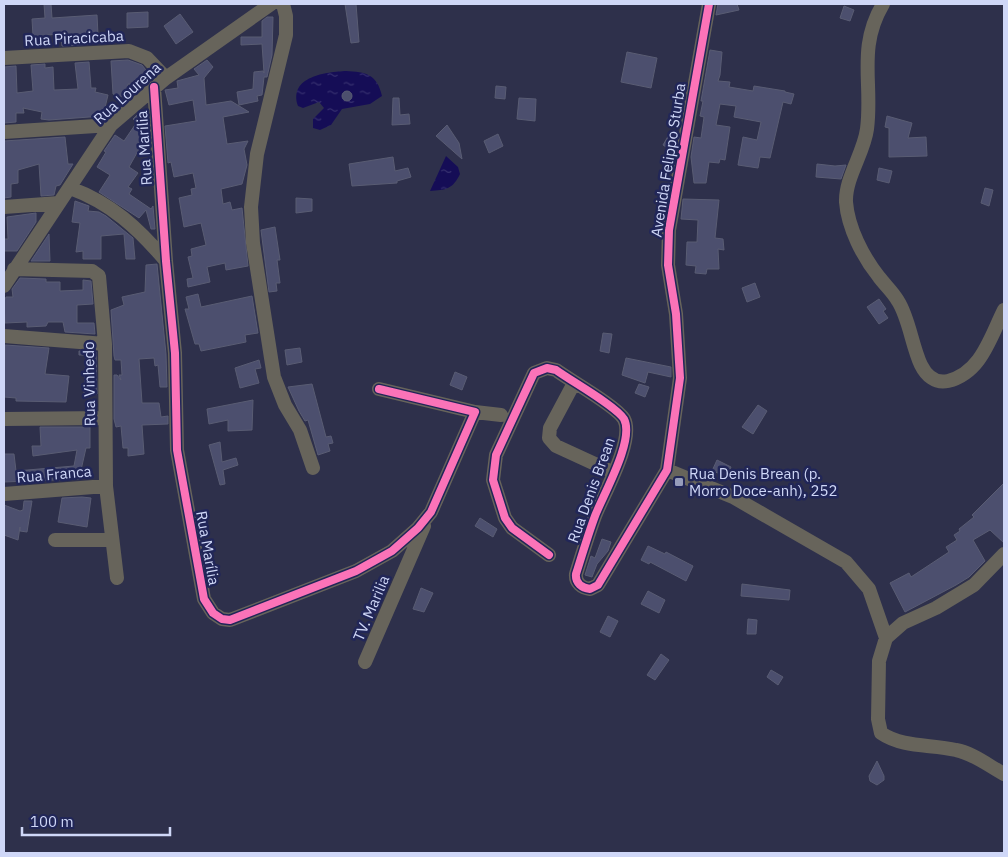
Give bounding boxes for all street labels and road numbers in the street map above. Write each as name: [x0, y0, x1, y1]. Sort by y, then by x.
street label: Rua Piracicaba: [24, 26, 124, 50]
street label: Rua Lourena: [89, 58, 165, 128]
street label: Avenida Felippo Sturba: [646, 82, 690, 238]
street label: Rua Marília: [132, 110, 156, 186]
street label: Rua Vinhedo: [79, 341, 99, 427]
street label: Rua Denis Brean: [563, 435, 619, 545]
street label: Rua Franca: [16, 461, 92, 487]
street label: Rua Marília: [192, 509, 224, 587]
street label: TV. Marilia: [349, 572, 393, 644]

